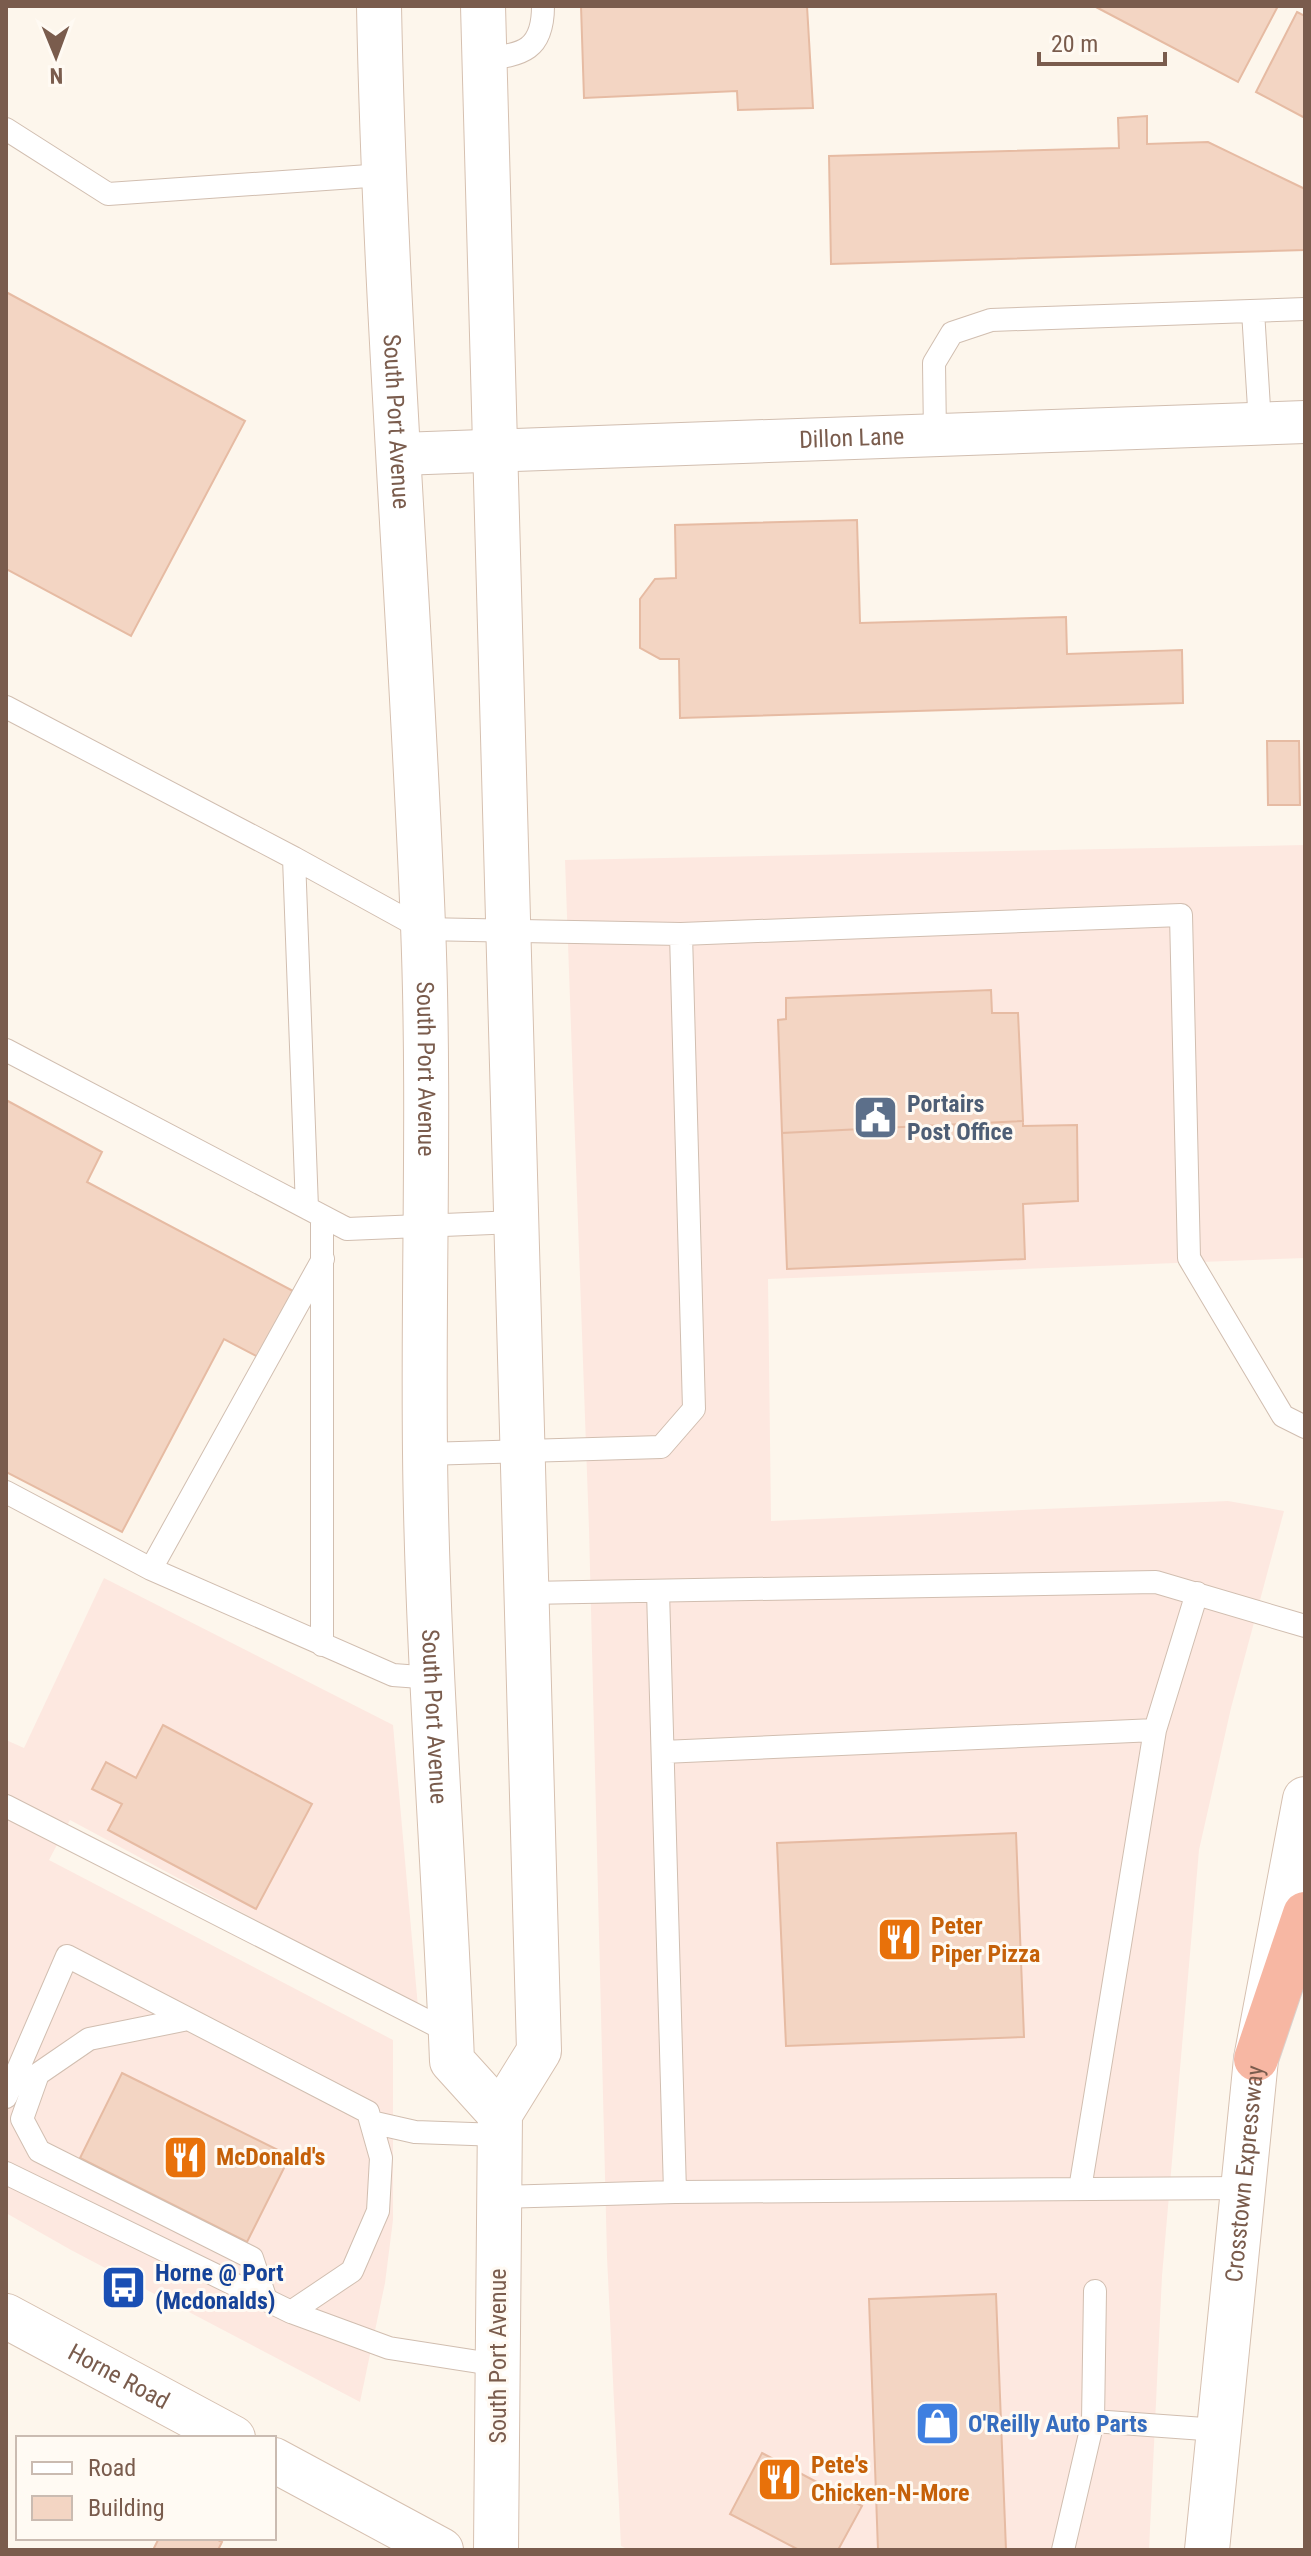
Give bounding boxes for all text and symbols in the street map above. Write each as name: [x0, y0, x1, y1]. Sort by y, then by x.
north arrow: [16, 16, 96, 96]
scale bar: [1039, 16, 1165, 66]
text: 20 m: [1051, 30, 1098, 58]
text: N: [49, 63, 63, 88]
street label: South Port Avenue: [378, 333, 415, 510]
street label: Dillon Lane: [799, 422, 905, 454]
street label: South Port Avenue: [411, 981, 440, 1157]
place label: Portairs Post Office: [907, 1090, 1013, 1146]
public building icon: Portairs Post Office: [852, 1094, 900, 1142]
street label: South Port Avenue: [416, 1629, 453, 1805]
place label: Peter Piper Pizza: [931, 1912, 1040, 1968]
restaurant icon: Peter Piper Pizza: [876, 1916, 924, 1964]
street label: Crosstown Expressway: [1220, 2064, 1269, 2284]
restaurant icon: McDonald's: [161, 2133, 209, 2181]
place label: McDonald's: [216, 2143, 326, 2171]
place label: Horne @ Port (Mcdonalds): [155, 2259, 284, 2315]
bus stop icon: Horne @ Port (Mcdonalds): [100, 2263, 148, 2311]
street label: South Port Avenue: [484, 2268, 512, 2444]
street label: Horne Road: [63, 2338, 174, 2415]
shop icon: O'Reilly Auto Parts: [913, 2400, 961, 2448]
place label: O'Reilly Auto Parts: [968, 2410, 1148, 2438]
legend: [16, 2436, 276, 2540]
place label: Pete's Chicken-N-More: [811, 2451, 969, 2507]
text: Road: [88, 2454, 136, 2482]
restaurant icon: Pete's Chicken-N-More: [756, 2455, 804, 2503]
text: Building: [88, 2494, 165, 2522]

